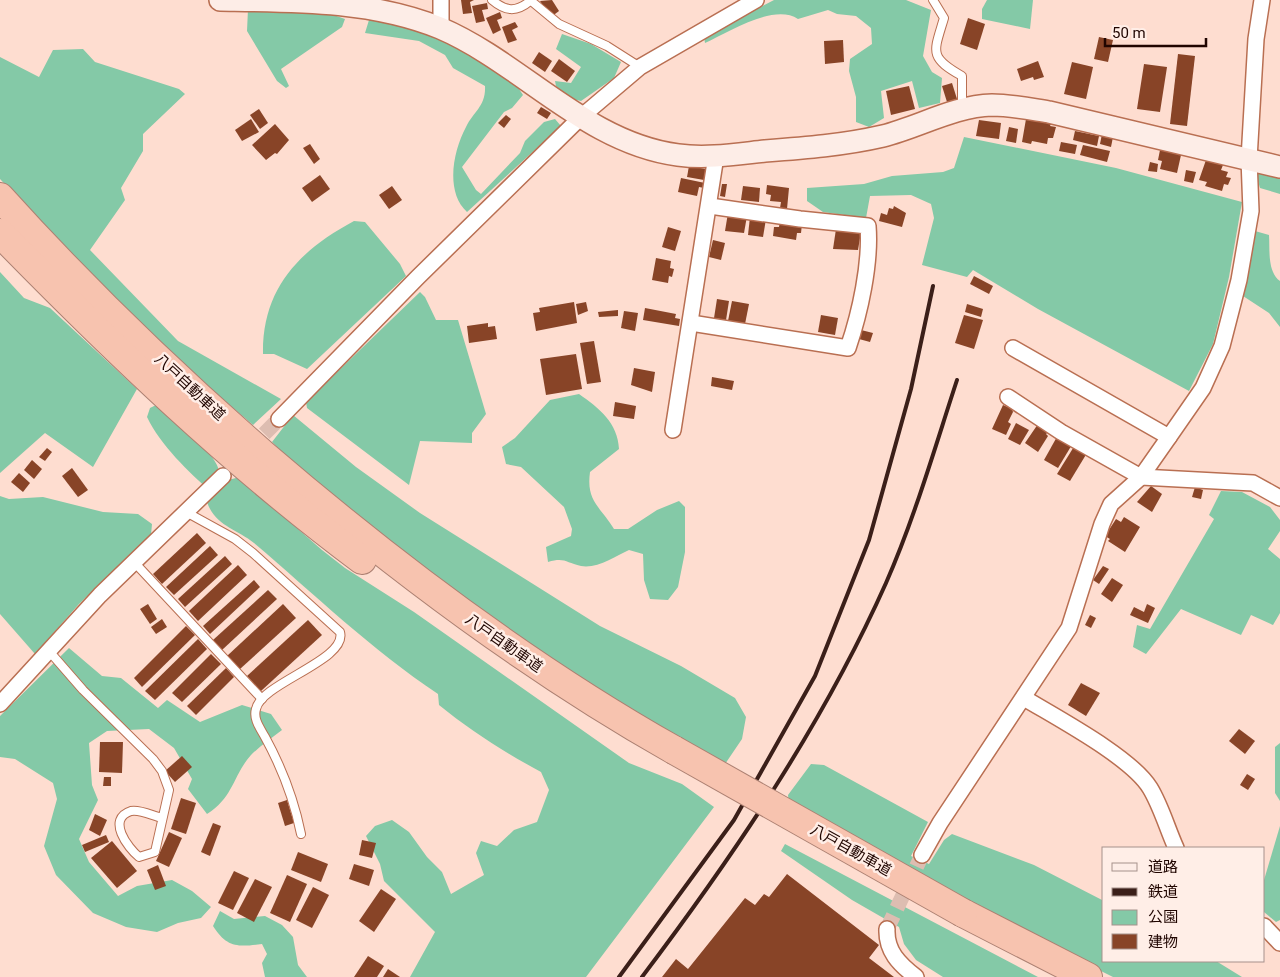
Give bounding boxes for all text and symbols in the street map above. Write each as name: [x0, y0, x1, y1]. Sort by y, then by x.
scale bar: [1105, 15, 1206, 47]
text: 50 m: [1112, 24, 1146, 42]
street label: 八戸自動車道: [151, 350, 229, 424]
street label: 八戸自動車道: [462, 610, 546, 676]
street label: 八戸自動車道: [807, 820, 895, 880]
legend: [1102, 847, 1265, 962]
text: 道路: [1148, 858, 1178, 876]
text: 鉄道: [1148, 883, 1178, 901]
text: 公園: [1148, 908, 1178, 926]
text: 建物: [1148, 933, 1178, 951]

